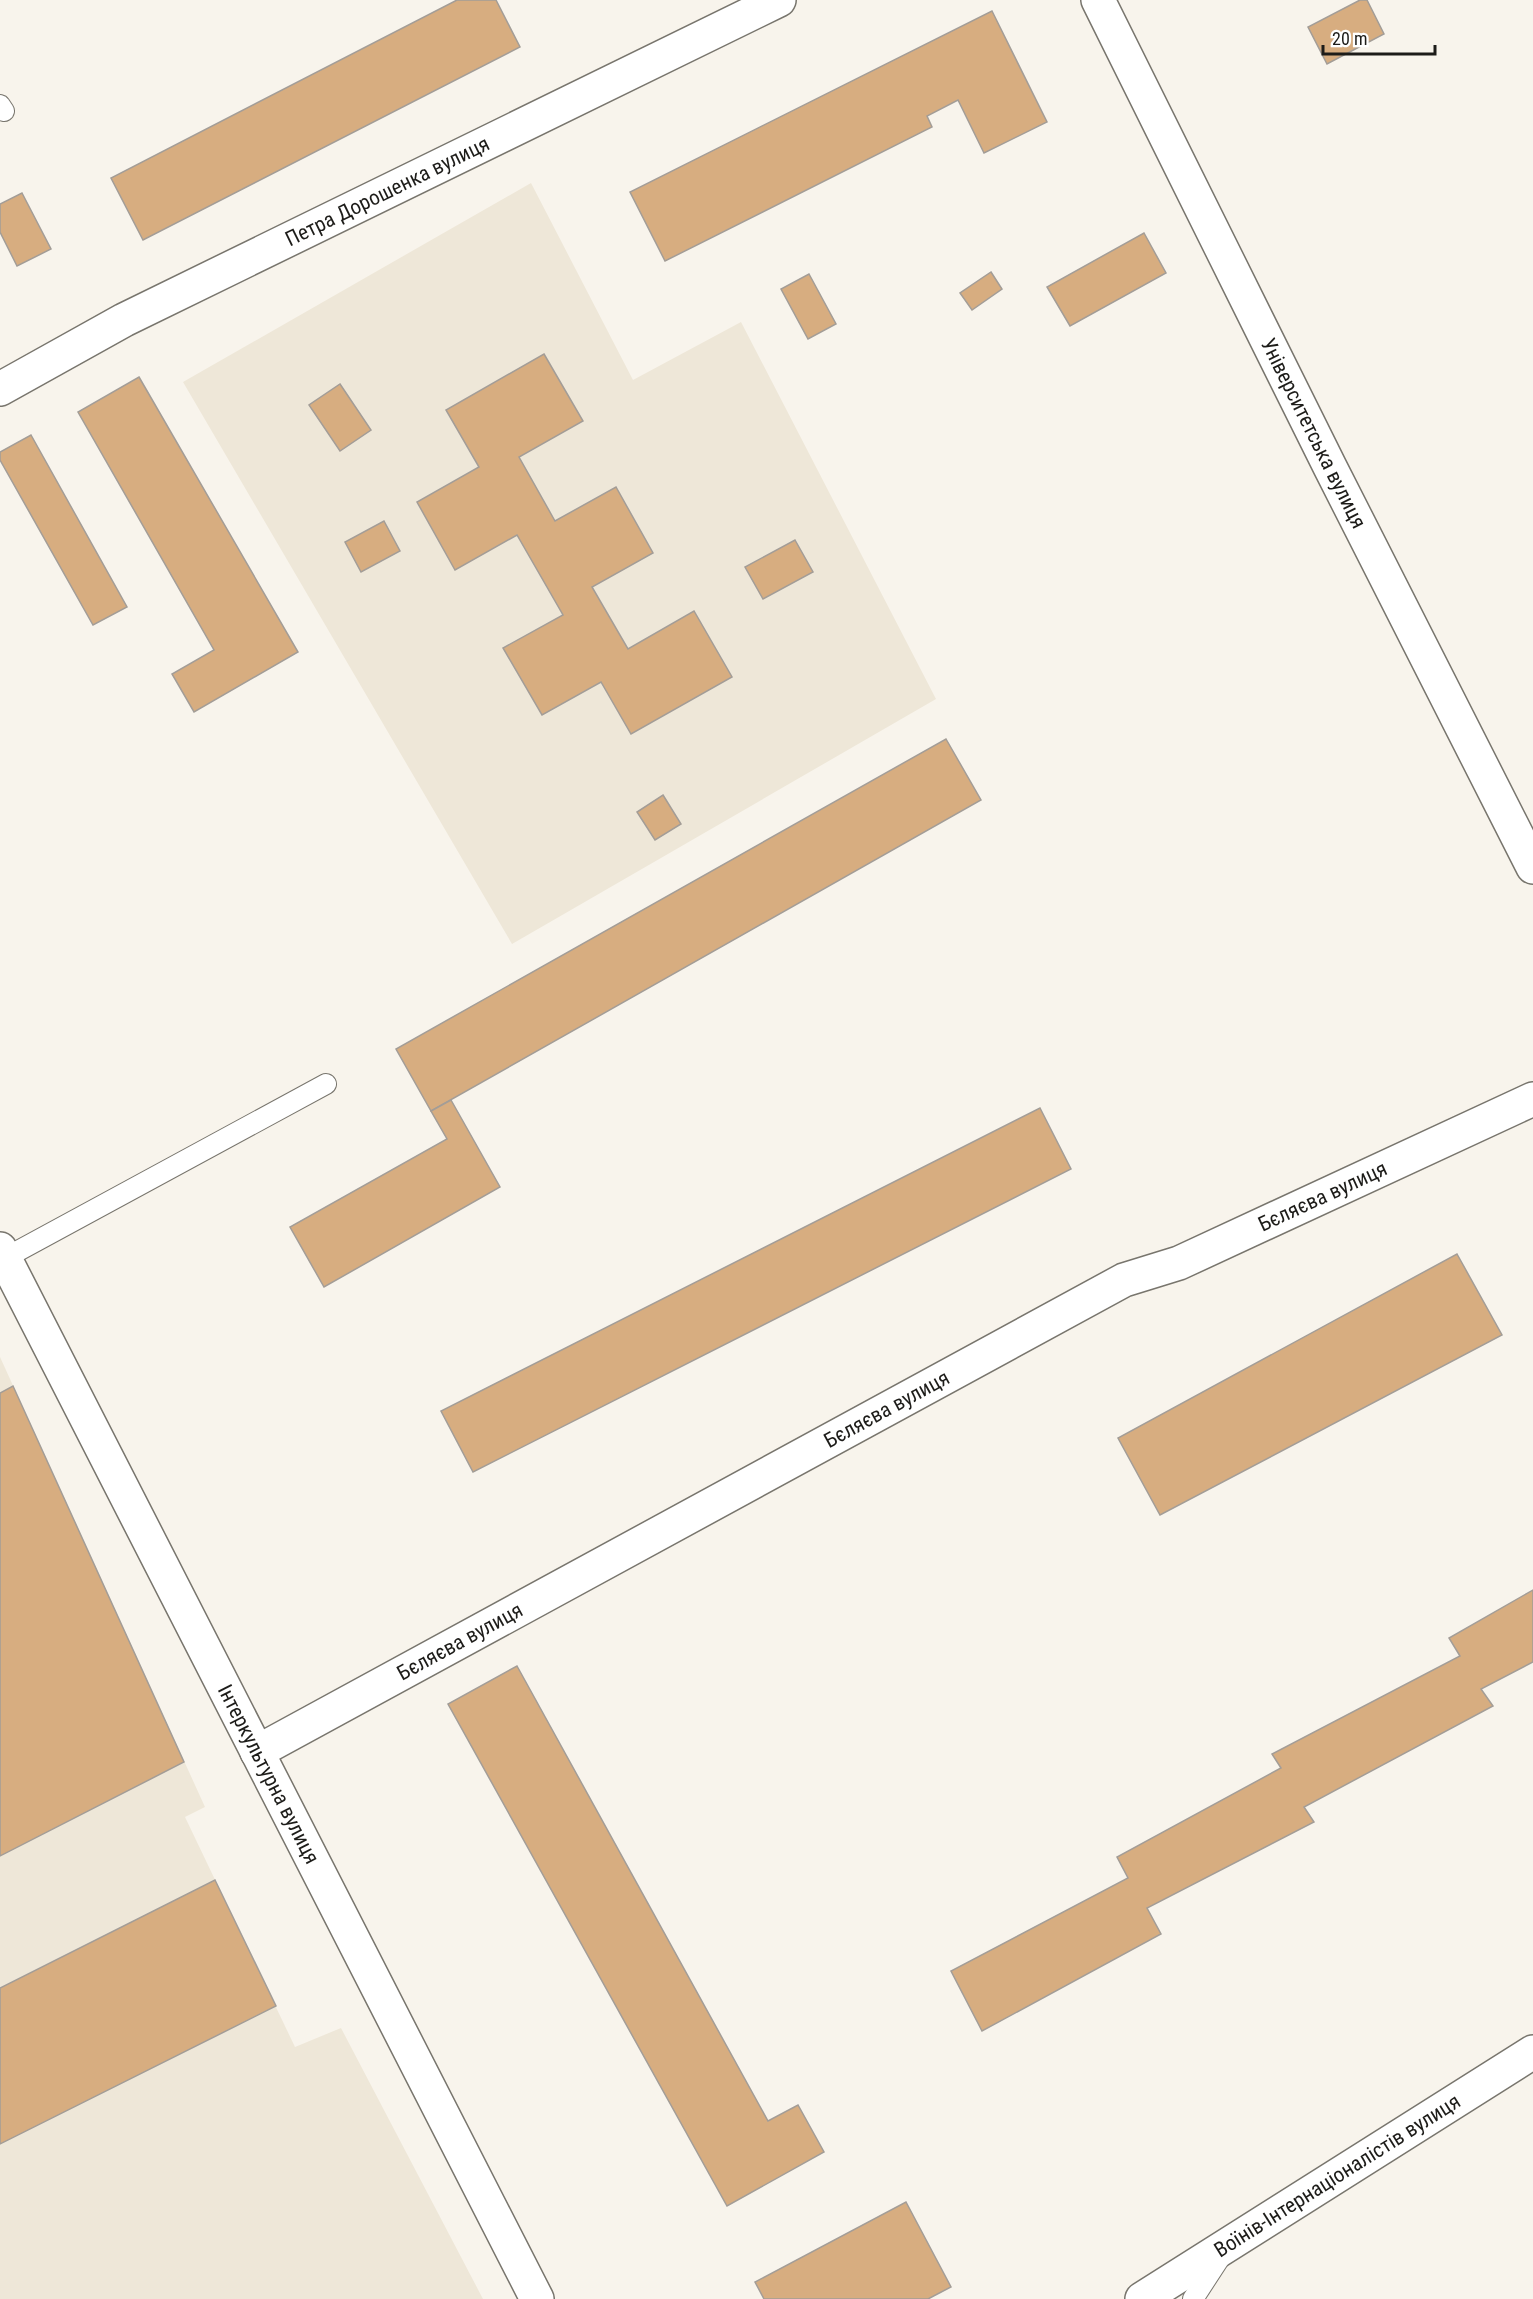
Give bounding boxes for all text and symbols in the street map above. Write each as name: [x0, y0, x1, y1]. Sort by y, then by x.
scale bar: [1323, 18, 1436, 56]
text: 20 m: [1332, 28, 1367, 49]
street label: Петра Дорошенка вулиця: [281, 131, 493, 251]
street label: Університетська вулиця: [1256, 334, 1371, 532]
street label: Бєляєва вулиця: [1254, 1156, 1391, 1237]
street label: Бєляєва вулиця: [820, 1365, 954, 1453]
street label: Бєляєва вулиця: [393, 1598, 527, 1685]
street label: Інтеркультурна вулиця: [213, 1681, 324, 1868]
street label: Воїнів-Інтернаціоналістів вулиця: [1210, 2089, 1465, 2262]

